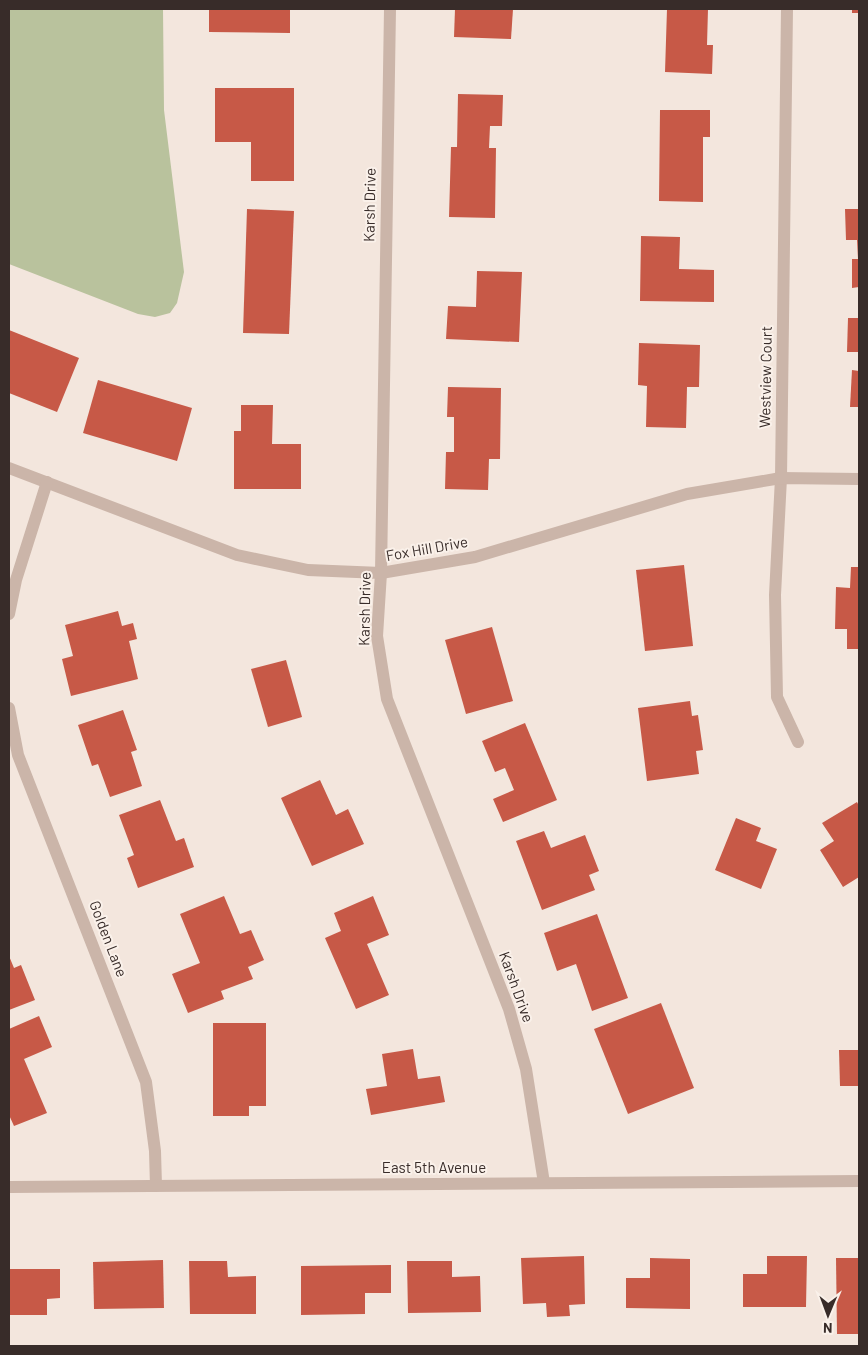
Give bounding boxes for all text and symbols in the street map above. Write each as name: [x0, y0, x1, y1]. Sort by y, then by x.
street label: Karsh Drive: [359, 168, 379, 242]
street label: Westview Court: [755, 326, 775, 428]
street label: Fox Hill Drive: [384, 532, 469, 564]
street label: Karsh Drive: [354, 572, 374, 646]
street label: Golden Lane: [86, 898, 132, 979]
street label: Karsh Drive: [496, 949, 538, 1024]
street label: East 5th Avenue: [382, 1158, 486, 1176]
north arrow: [803, 1290, 853, 1340]
text: N: [823, 1320, 833, 1337]

